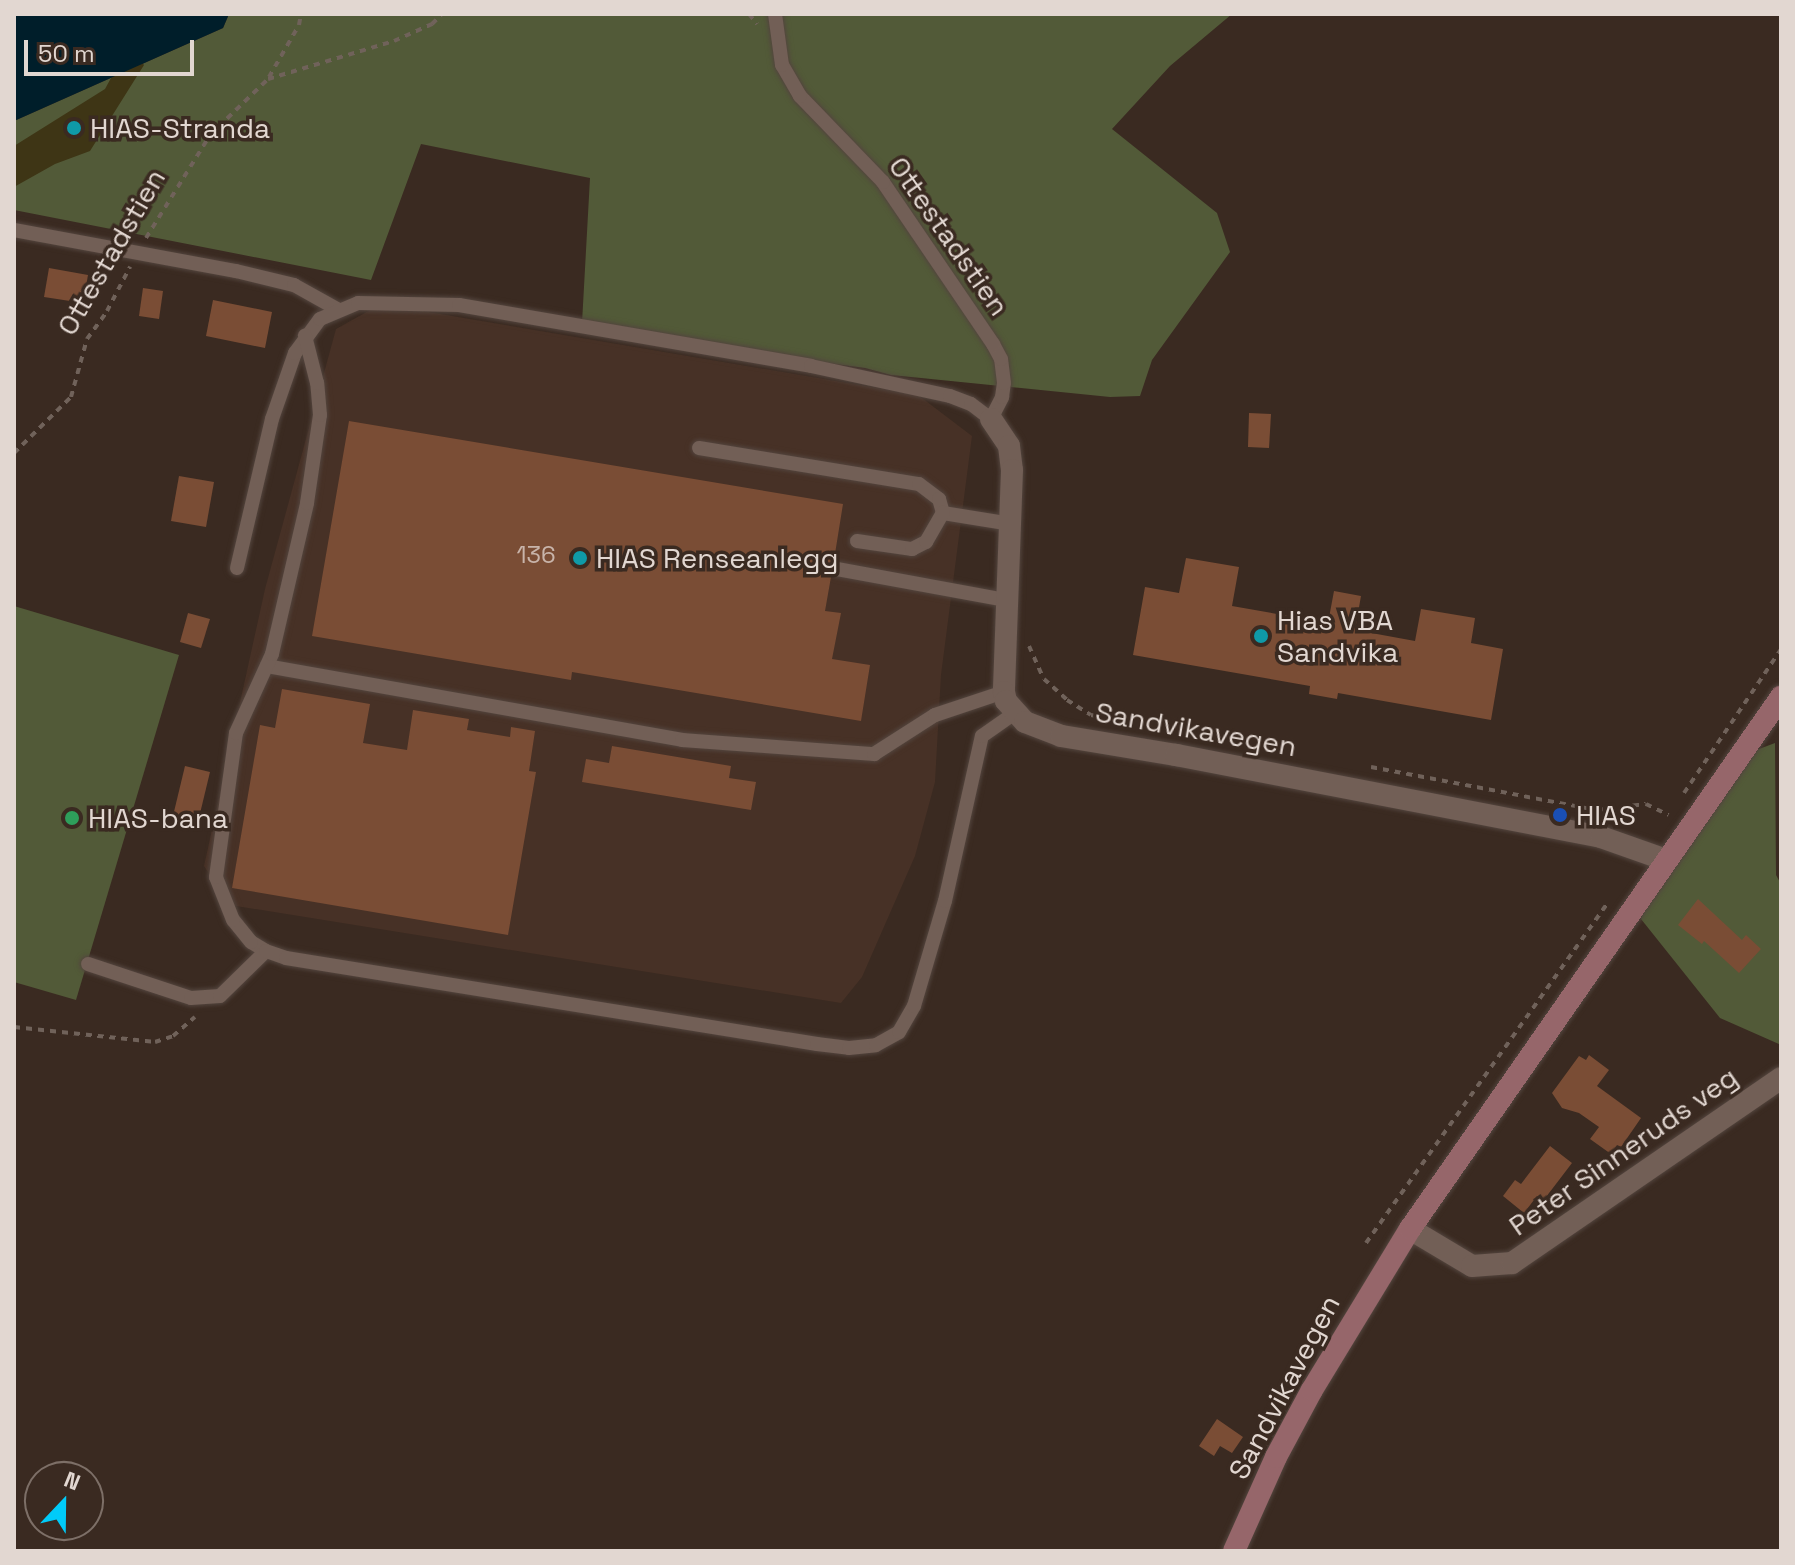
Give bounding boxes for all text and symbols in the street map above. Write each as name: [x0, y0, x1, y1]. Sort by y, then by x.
scale bar: [28, 24, 198, 74]
text: 50 m: [38, 38, 95, 69]
place label: HIAS-Stranda: [90, 111, 270, 145]
marker: HIAS-Stranda: [65, 119, 83, 137]
street label: Ottestadstien: [882, 150, 1016, 322]
street label: Ottestadstien: [50, 163, 172, 341]
house number: 136: [516, 541, 556, 569]
place label: HIAS Renseanlegg: [596, 541, 839, 575]
marker: HIAS Renseanlegg: [571, 549, 589, 567]
place label: Hias VBA Sandvika: [1277, 603, 1398, 669]
marker: Hias VBA Sandvika: [1252, 627, 1270, 645]
street label: Sandvikavegen: [1093, 695, 1299, 763]
place label: HIAS: [1576, 798, 1636, 832]
place label: HIAS-bana: [88, 801, 228, 835]
marker: HIAS: [1551, 806, 1569, 824]
marker: HIAS-bana: [63, 809, 81, 827]
street label: Peter Sinneruds veg: [1502, 1060, 1744, 1242]
street label: Sandvikavegen: [1221, 1289, 1347, 1485]
north arrow: [24, 1461, 104, 1541]
text: N: [60, 1465, 84, 1496]

